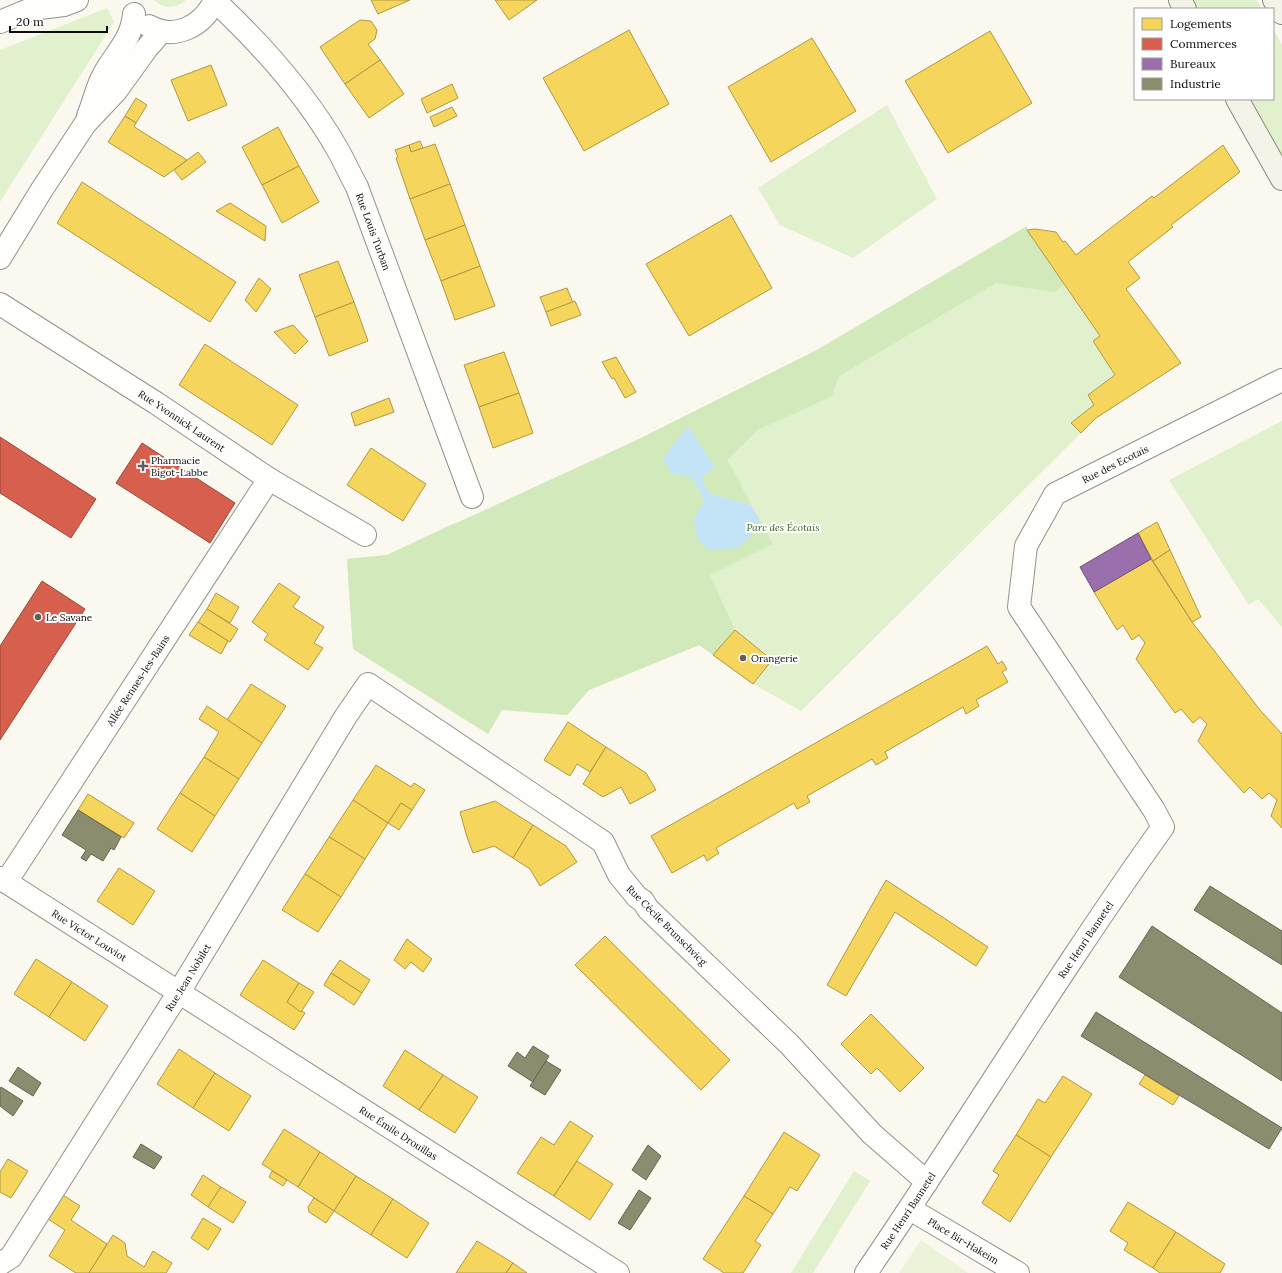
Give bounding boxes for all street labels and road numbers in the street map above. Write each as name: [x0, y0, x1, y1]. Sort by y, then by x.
street label: Rue Louis Turban: [353, 191, 393, 272]
street label: Rue Yvonnick Laurent: [136, 387, 228, 455]
street label: Rue des Ecotais: [1080, 442, 1151, 486]
street label: Allée Rennes-les-Bains: [103, 632, 173, 729]
street label: Rue Cécile Brunschvicg: [624, 882, 710, 969]
street label: Rue Henri Bannetel: [1055, 899, 1116, 981]
street label: Rue Victor Louviot: [49, 907, 129, 964]
street label: Rue Jean Nobilet: [162, 941, 214, 1014]
street label: Rue Émile Drouillas: [357, 1103, 440, 1163]
street label: Rue Henri Bannetel: [878, 1170, 939, 1252]
street label: Place Bir-Hakeim: [925, 1215, 1001, 1267]

